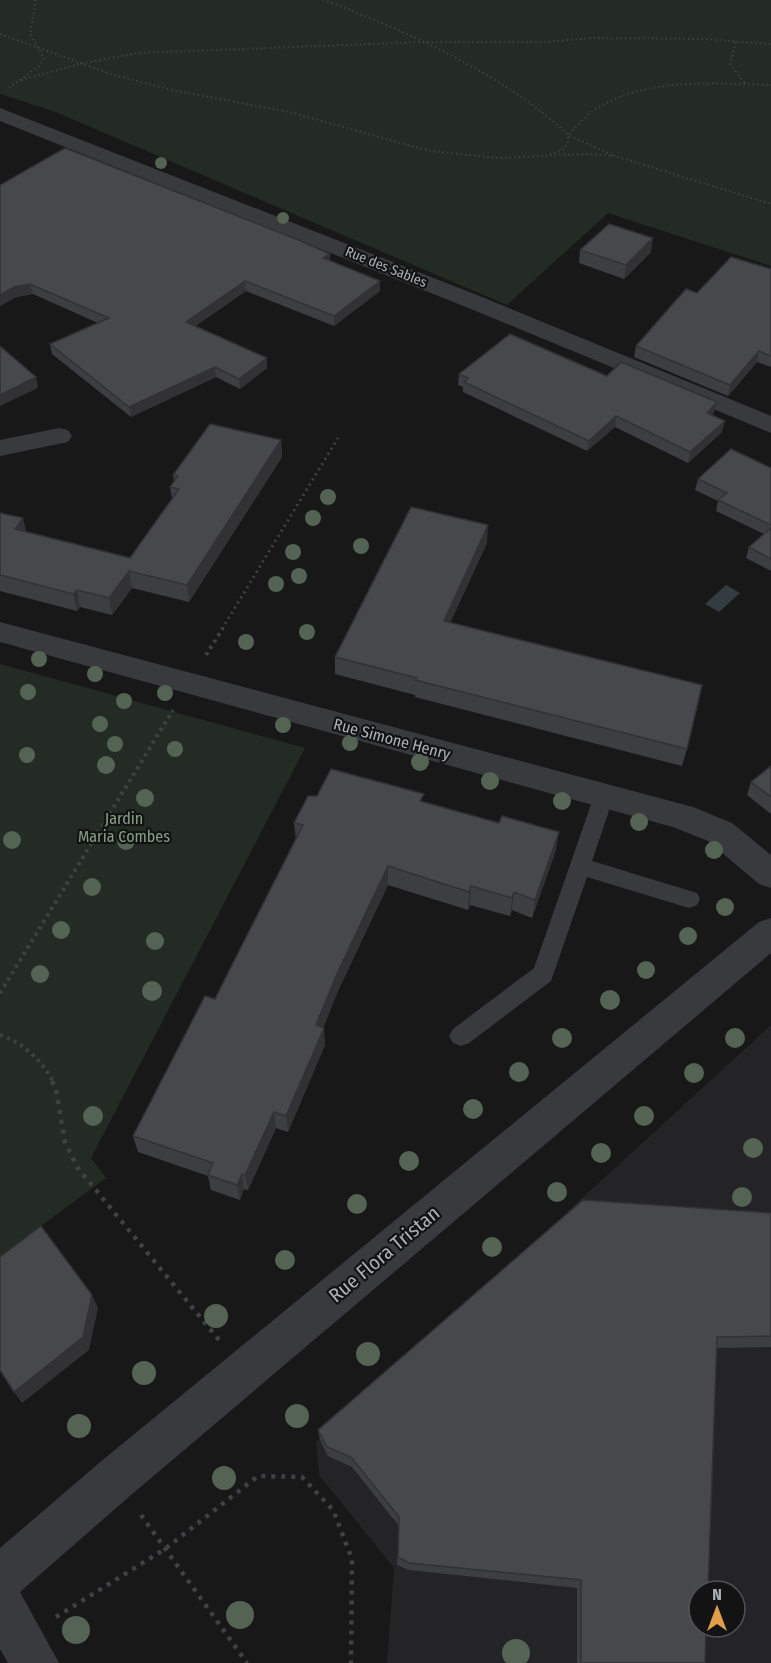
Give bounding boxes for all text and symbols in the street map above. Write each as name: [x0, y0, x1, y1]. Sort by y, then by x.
street label: Rue des Sables: [343, 243, 429, 291]
street label: Rue Simone Henry: [331, 714, 453, 764]
park label: Jardin Maria Combes: [78, 809, 170, 846]
street label: Rue Flora Tristan: [324, 1201, 444, 1307]
north arrow: [687, 1579, 747, 1639]
text: N: [712, 1585, 722, 1604]

